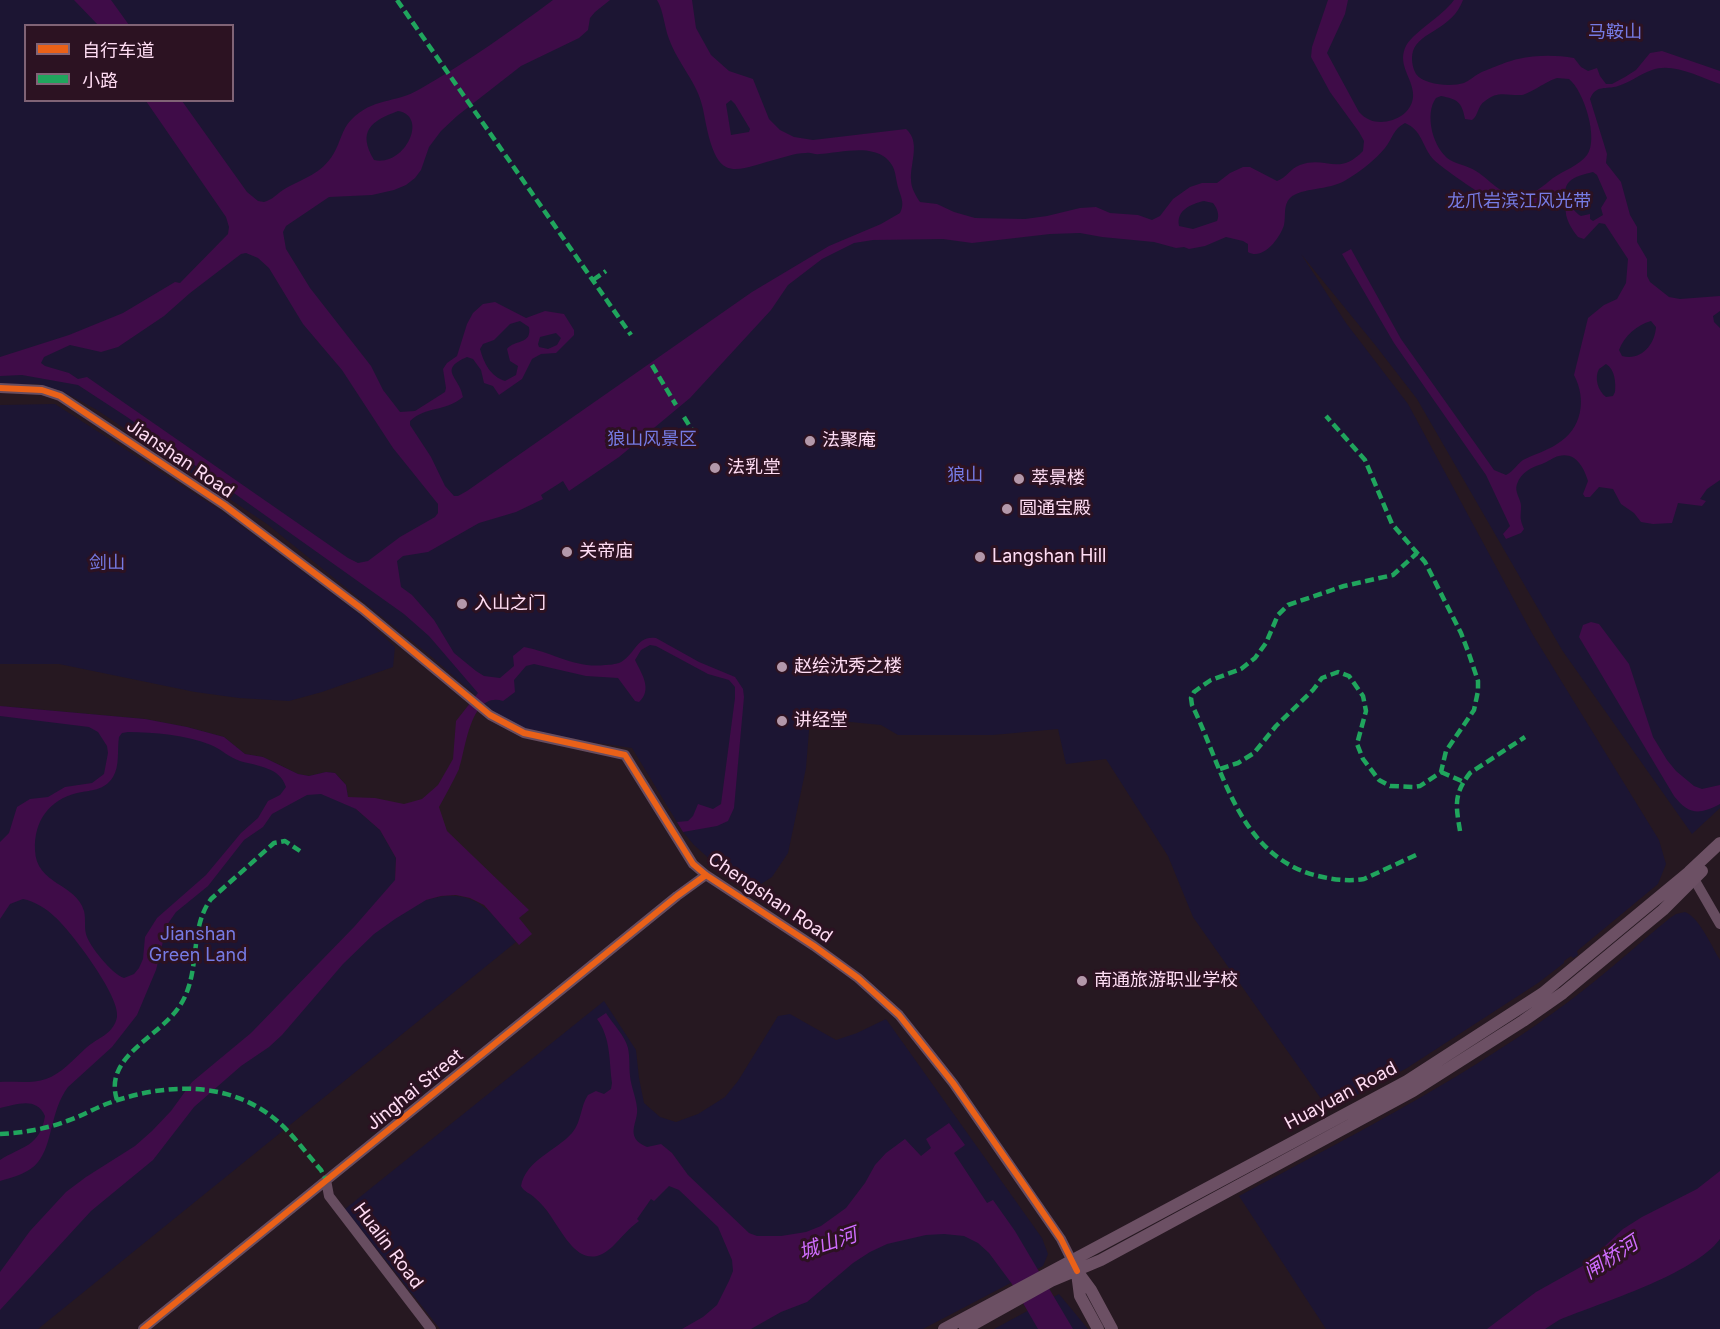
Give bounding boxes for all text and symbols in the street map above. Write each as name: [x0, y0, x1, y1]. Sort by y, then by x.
park label: 马鞍山: [1588, 22, 1642, 44]
legend: [24, 24, 234, 102]
text: 自行车道: [82, 40, 154, 61]
text: 小路: [82, 70, 118, 91]
park label: 龙爪岩滨江风光带: [1447, 191, 1591, 213]
street label: Jianshan Road: [122, 415, 238, 503]
park label: 狼山风景区: [607, 429, 697, 451]
place label: 法聚庵: [822, 430, 876, 452]
marker: 法聚庵: [803, 434, 817, 448]
place label: 法乳堂: [727, 457, 781, 479]
marker: 法乳堂: [708, 461, 722, 475]
park label: 狼山: [947, 465, 983, 487]
place label: 萃景楼: [1031, 468, 1085, 490]
marker: 萃景楼: [1012, 472, 1026, 486]
place label: 圆通宝殿: [1019, 498, 1091, 520]
marker: 圆通宝殿: [1000, 502, 1014, 516]
place label: 关帝庙: [579, 541, 633, 563]
marker: 关帝庙: [560, 545, 574, 559]
place label: Langshan Hill: [992, 546, 1106, 568]
marker: Langshan Hill: [973, 550, 987, 564]
park label: 剑山: [89, 553, 125, 575]
place label: 入山之门: [474, 593, 546, 615]
marker: 入山之门: [455, 597, 469, 611]
place label: 赵绘沈秀之楼: [794, 656, 902, 678]
marker: 赵绘沈秀之楼: [775, 660, 789, 674]
place label: 讲经堂: [794, 710, 848, 732]
marker: 讲经堂: [775, 714, 789, 728]
street label: Chengshan Road: [704, 848, 836, 948]
park label: Jianshan Green Land: [149, 924, 247, 966]
place label: 南通旅游职业学校: [1094, 970, 1238, 992]
marker: 南通旅游职业学校: [1075, 974, 1089, 988]
street label: Jinghai Street: [363, 1045, 467, 1135]
street label: Huayuan Road: [1281, 1057, 1401, 1135]
street label: Hualin Road: [349, 1199, 427, 1293]
water label: 城山河: [796, 1223, 860, 1265]
water label: 闸桥河: [1579, 1232, 1643, 1284]

